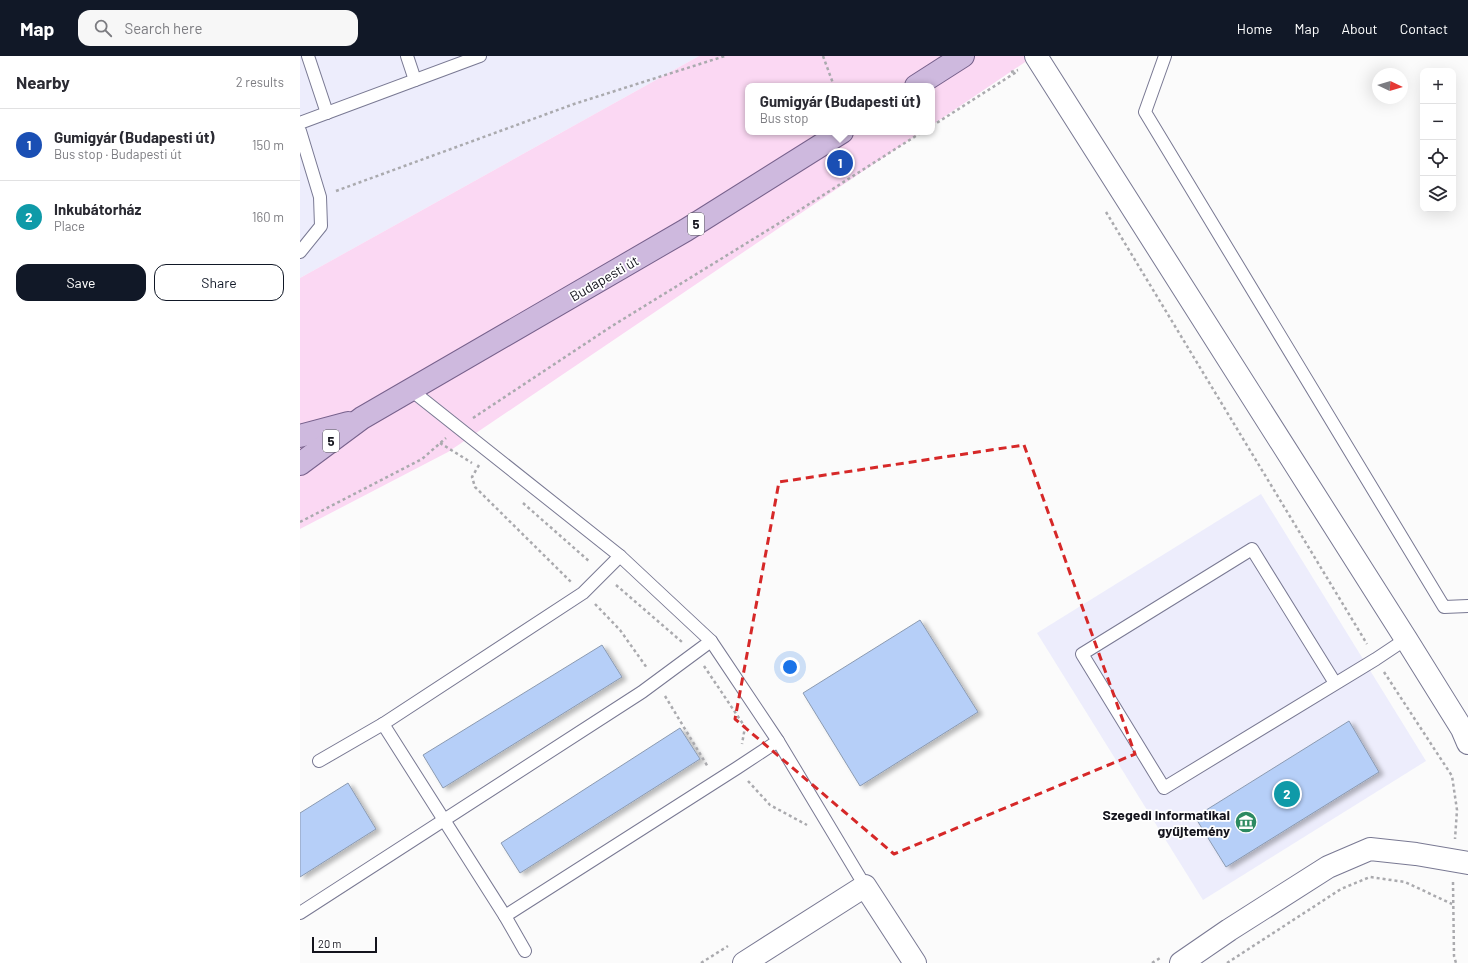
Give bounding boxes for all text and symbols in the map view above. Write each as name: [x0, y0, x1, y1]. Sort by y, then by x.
search box: [78, 10, 358, 46]
text: Map: [20, 17, 54, 40]
icon: search: [92, 17, 114, 39]
text: Search here: [124, 19, 202, 37]
text: Home: [1237, 20, 1273, 37]
text: Map: [1295, 20, 1319, 37]
text: About: [1341, 20, 1378, 37]
text: Contact: [1400, 20, 1448, 37]
north arrow: [1372, 68, 1408, 104]
map controls: [1420, 68, 1456, 212]
button: +: [1420, 68, 1456, 104]
text: Nearby: [16, 72, 70, 92]
text: 2 results: [236, 74, 284, 90]
popup: [745, 83, 935, 135]
text: Gumigyár (Budapesti út): [760, 92, 920, 110]
button: −: [1420, 104, 1456, 140]
text: Bus stop: [760, 110, 809, 126]
text: Gumigyár (Budapesti út): [54, 128, 215, 146]
text: 1: [27, 137, 31, 153]
text: 150 m: [252, 137, 284, 153]
button: locate: [1420, 140, 1456, 176]
text: Bus stop · Budapesti út: [54, 146, 182, 162]
pin: 1: [827, 148, 853, 178]
button: layers: [1420, 176, 1456, 212]
text: Inkubátorház: [54, 200, 141, 218]
text: 2: [25, 209, 33, 225]
text: 160 m: [252, 209, 284, 225]
road number: 5: [688, 213, 704, 235]
text: Place: [54, 218, 85, 234]
street label: Budapesti út: [567, 251, 641, 305]
button: Save: [16, 264, 146, 301]
button: Share: [154, 264, 284, 301]
road number: 5: [323, 430, 339, 452]
your location: [780, 657, 800, 677]
pin: 2: [1274, 779, 1300, 809]
place label: Szegedi informatikai gyűjtemény: [1103, 806, 1230, 839]
museum icon: Szegedi informatikai gyűjtemény: [1233, 809, 1259, 835]
scale bar: [312, 935, 377, 954]
text: 20 m: [318, 937, 341, 950]

